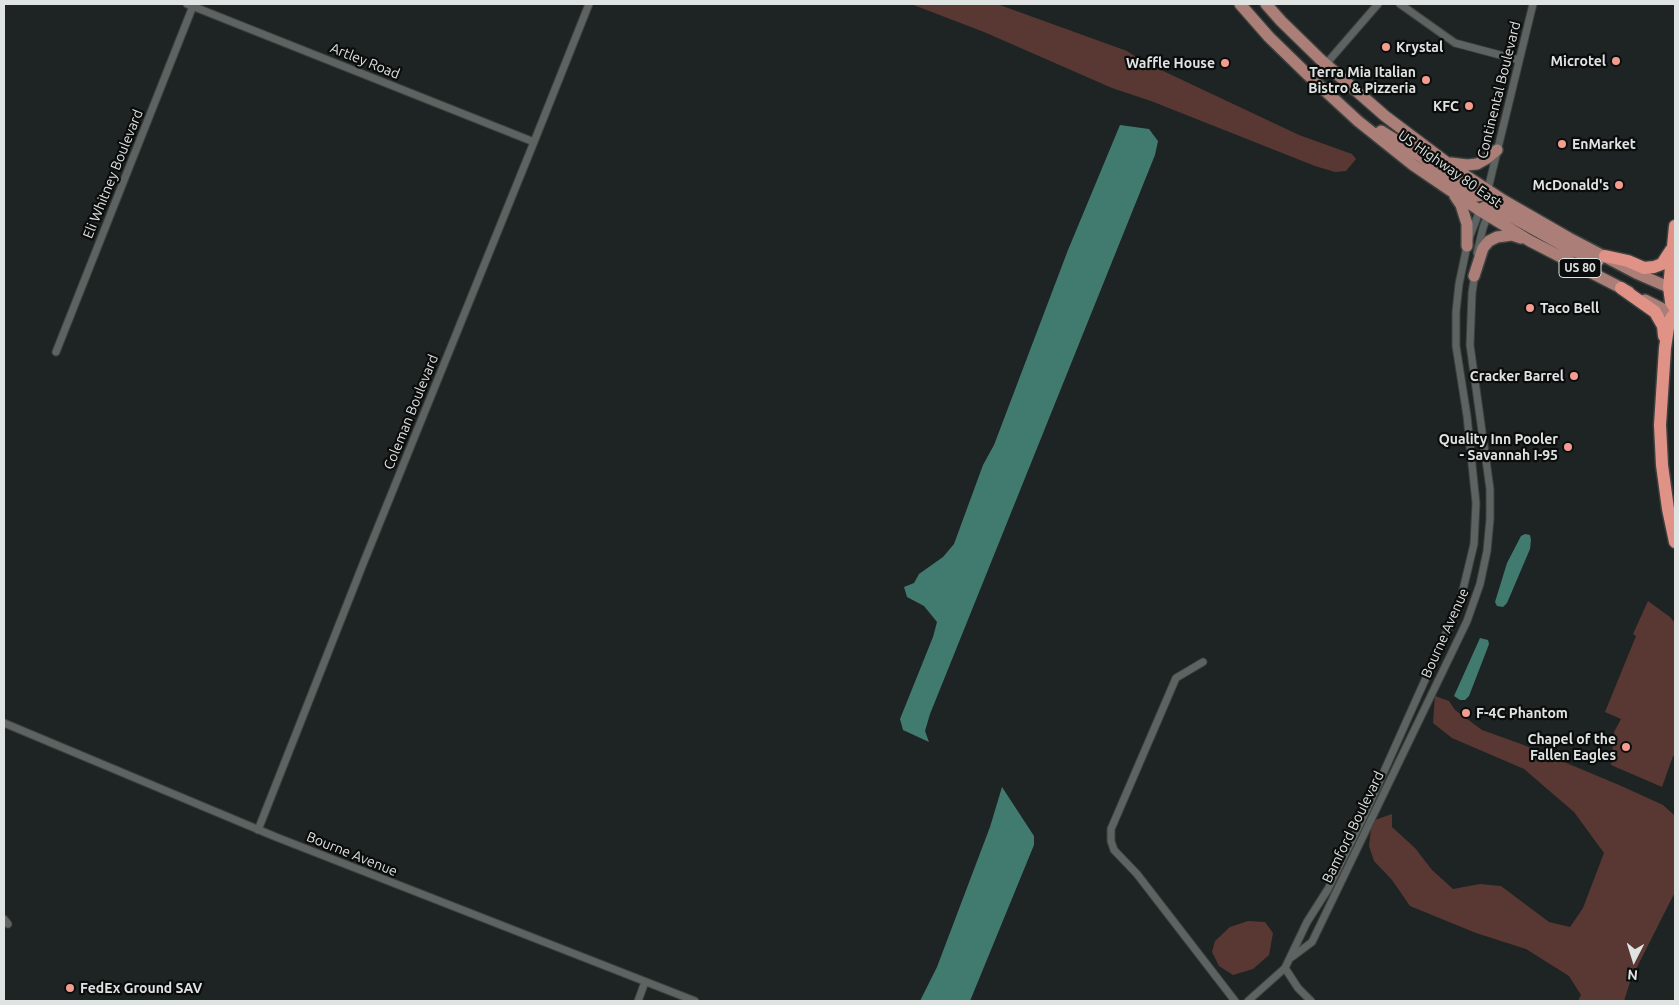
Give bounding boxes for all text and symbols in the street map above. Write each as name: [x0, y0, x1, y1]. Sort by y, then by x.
street label: Continental Boulevard: [1474, 20, 1524, 160]
street label: Artley Road: [328, 39, 402, 83]
place label: Krystal: [1396, 39, 1443, 55]
marker: Krystal: [1380, 41, 1392, 53]
place label: Microtel: [1551, 53, 1606, 69]
place label: Waffle House: [1126, 55, 1215, 71]
marker: Microtel: [1610, 55, 1622, 67]
marker: Waffle House: [1219, 57, 1231, 69]
place label: Terra Mia Italian Bistro & Pizzeria: [1308, 64, 1416, 96]
marker: Terra Mia Italian Bistro & Pizzeria: [1420, 74, 1432, 86]
place label: KFC: [1433, 98, 1459, 114]
marker: KFC: [1463, 100, 1475, 112]
street label: Eli Whitney Boulevard: [79, 107, 147, 241]
street label: US Highway 80 East: [1395, 127, 1505, 211]
place label: EnMarket: [1572, 136, 1636, 152]
marker: EnMarket: [1556, 138, 1568, 150]
place label: McDonald's: [1533, 177, 1609, 193]
marker: McDonald's: [1613, 179, 1625, 191]
road number: US 80: [1559, 258, 1601, 278]
place label: Taco Bell: [1540, 300, 1599, 316]
marker: Taco Bell: [1524, 302, 1536, 314]
street label: Coleman Boulevard: [380, 352, 442, 472]
place label: Cracker Barrel: [1470, 368, 1564, 384]
marker: Cracker Barrel: [1568, 370, 1580, 382]
place label: Quality Inn Pooler - Savannah I-95: [1439, 431, 1558, 464]
marker: Quality Inn Pooler - Savannah I-95: [1562, 441, 1574, 453]
street label: Bourne Avenue: [1418, 586, 1472, 680]
place label: F-4C Phantom: [1476, 705, 1568, 721]
marker: F-4C Phantom: [1460, 707, 1472, 719]
place label: Chapel of the Fallen Eagles: [1527, 731, 1616, 764]
marker: Chapel of the Fallen Eagles: [1620, 741, 1632, 753]
street label: Bamford Boulevard: [1319, 768, 1387, 886]
street label: Bourne Avenue: [304, 828, 400, 880]
north arrow: [1609, 935, 1659, 985]
text: N: [1627, 967, 1639, 983]
place label: FedEx Ground SAV: [80, 980, 202, 996]
marker: FedEx Ground SAV: [64, 982, 76, 994]

